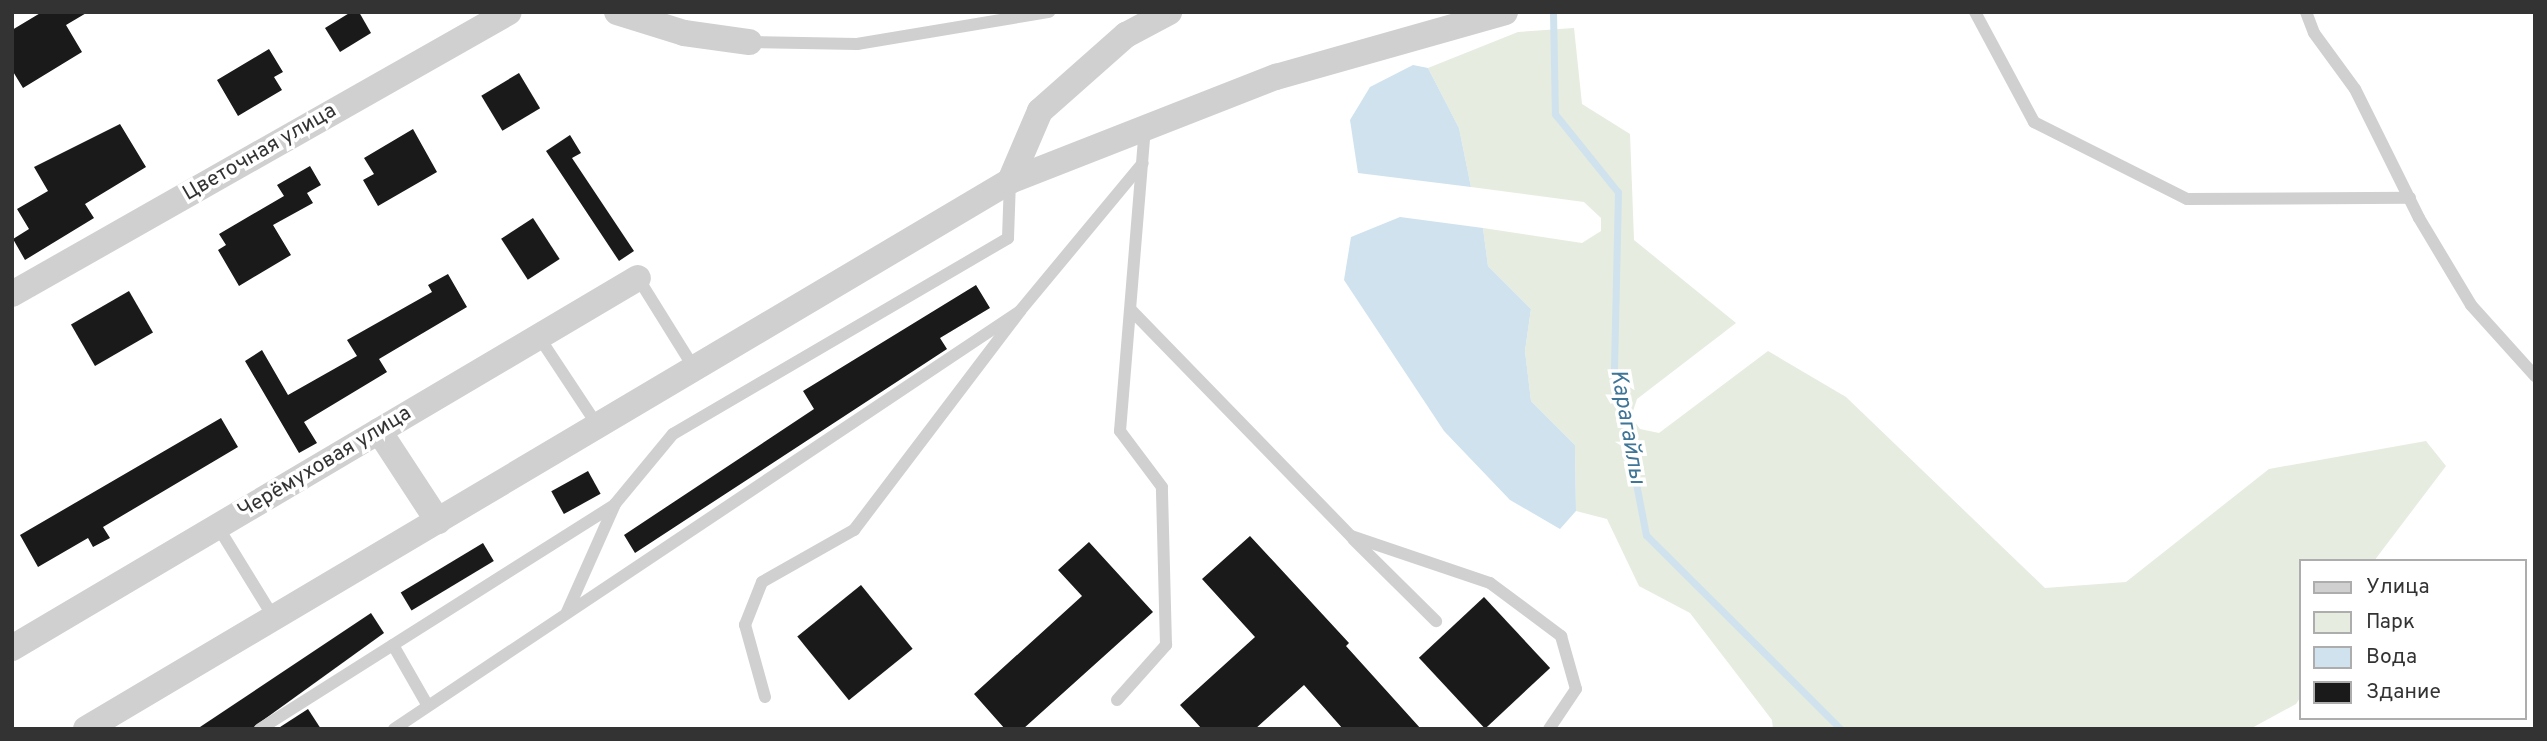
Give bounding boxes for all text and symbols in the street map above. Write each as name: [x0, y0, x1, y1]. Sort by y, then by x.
street label: Цветочная улица: [179, 99, 341, 207]
water label: Карагайлы: [1602, 367, 1650, 487]
street label: Черёмуховая улица: [234, 401, 416, 525]
legend: [2298, 559, 2526, 720]
text: Улица: [2366, 574, 2430, 601]
text: Парк: [2366, 609, 2415, 636]
text: Вода: [2366, 644, 2417, 671]
text: Здание: [2366, 679, 2441, 706]

